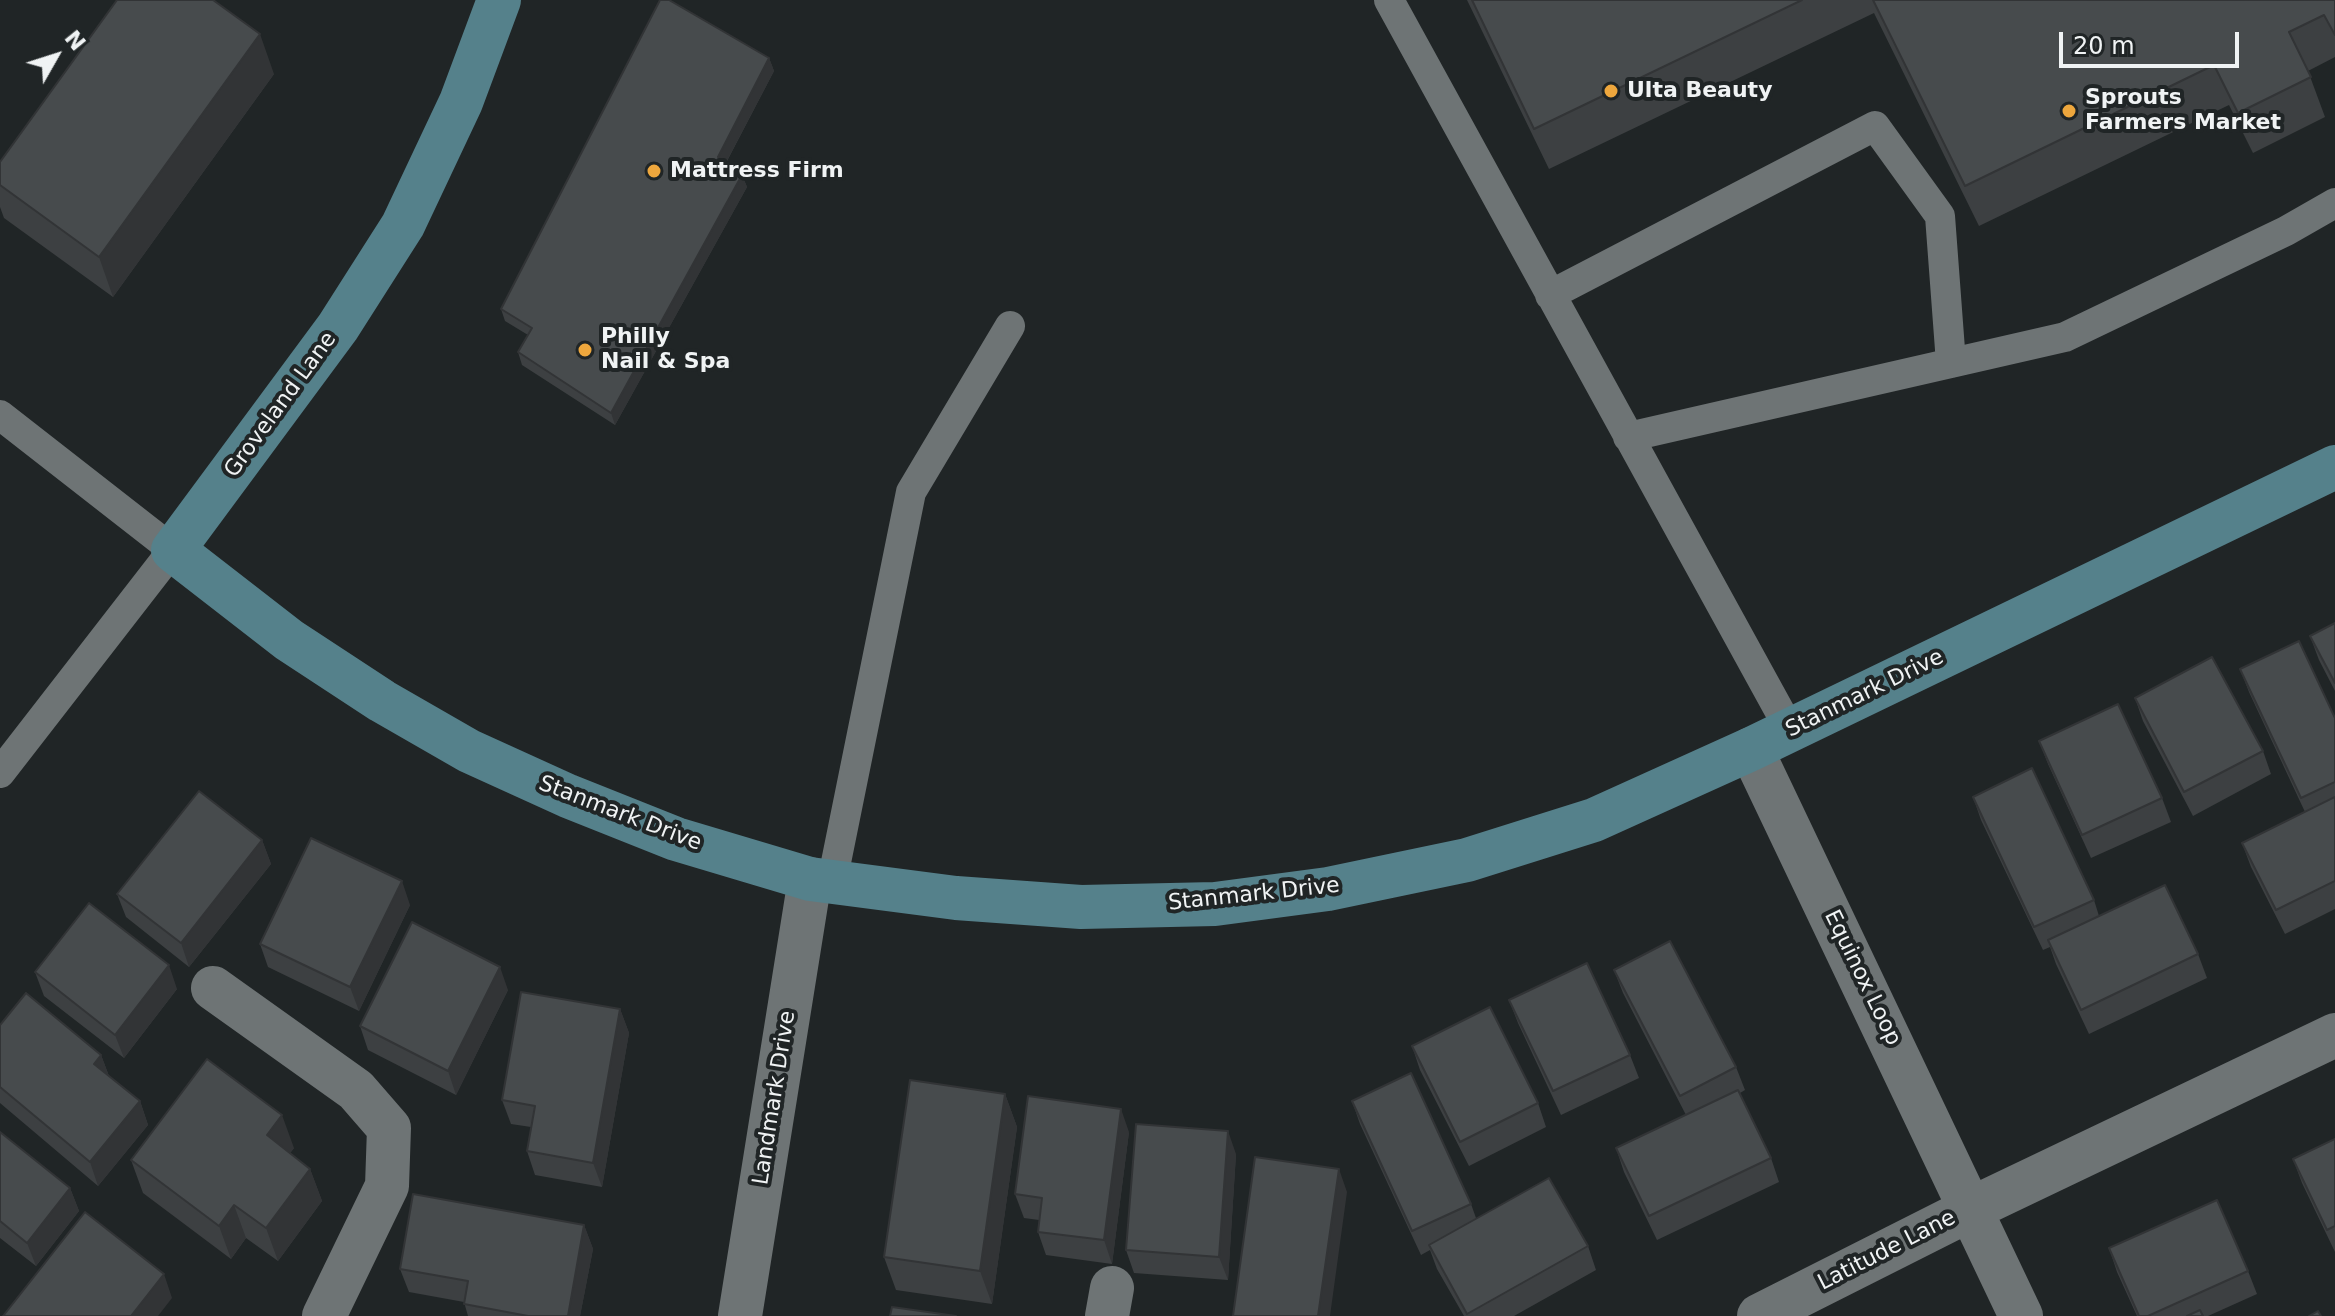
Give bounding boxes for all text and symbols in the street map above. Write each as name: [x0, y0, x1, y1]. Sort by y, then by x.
north arrow: [16, 16, 96, 96]
scale bar: [2063, 16, 2243, 66]
text: N: [60, 26, 91, 56]
text: 20 m: [2073, 32, 2135, 60]
place label: Ulta Beauty: [1627, 78, 1772, 104]
marker: Ulta Beauty: [1602, 82, 1620, 100]
place label: Sprouts Farmers Market: [2085, 85, 2281, 136]
marker: Sprouts Farmers Market: [2060, 102, 2078, 120]
place label: Mattress Firm: [670, 158, 844, 184]
marker: Mattress Firm: [645, 162, 663, 180]
place label: Philly Nail & Spa: [601, 324, 730, 376]
street label: Groveland Lane: [219, 327, 343, 483]
marker: Philly Nail & Spa: [576, 341, 594, 359]
street label: Stanmark Drive: [1782, 644, 1948, 744]
street label: Stanmark Drive: [535, 771, 705, 857]
street label: Stanmark Drive: [1167, 873, 1341, 917]
street label: Equinox Loop: [1818, 906, 1906, 1050]
street label: Landmark Drive: [748, 1009, 802, 1187]
street label: Latitude Lane: [1814, 1205, 1960, 1297]

